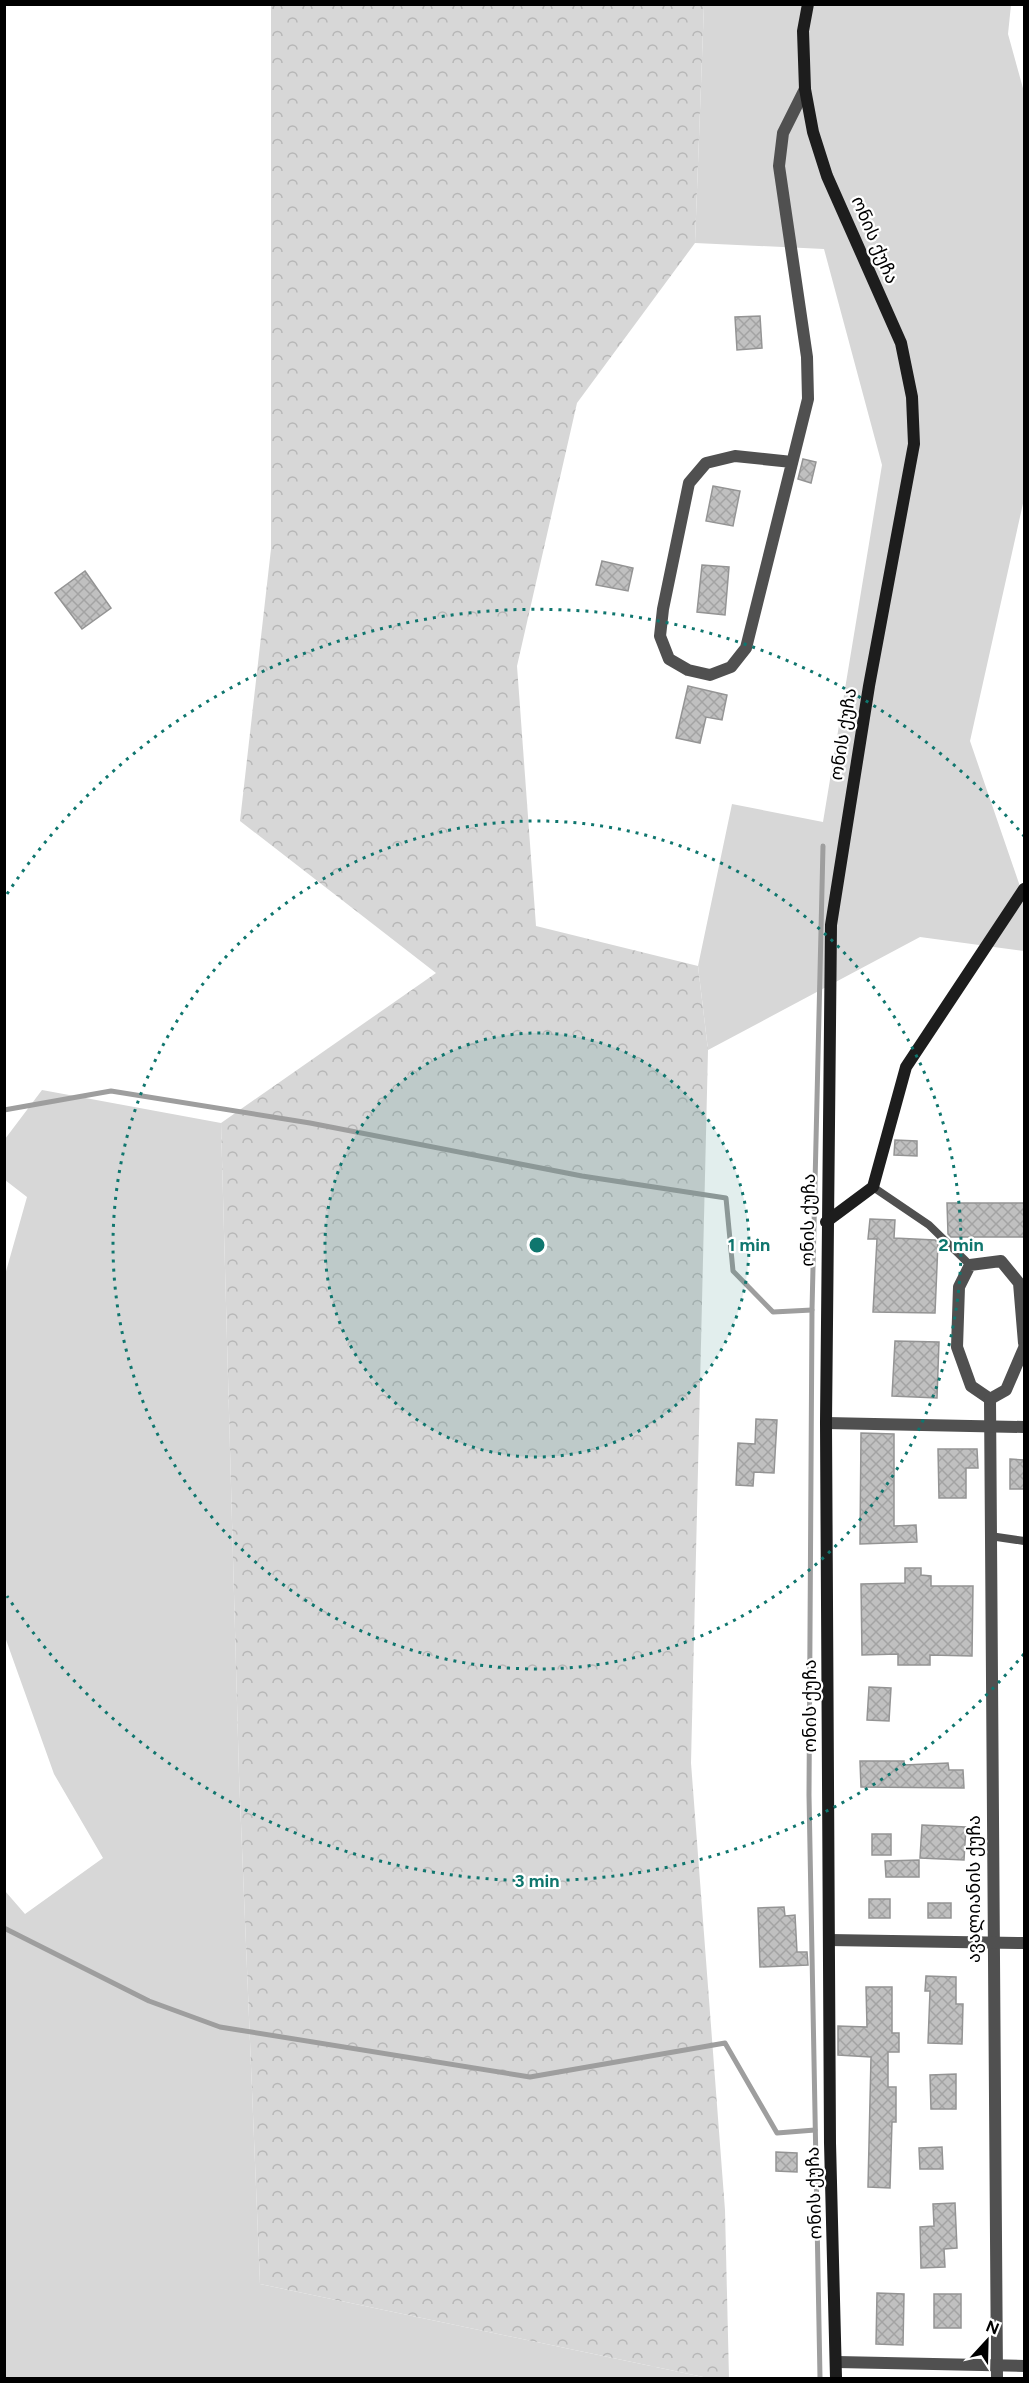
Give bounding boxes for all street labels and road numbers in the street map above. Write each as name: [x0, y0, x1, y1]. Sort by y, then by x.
street label: ონის ქუჩა: [847, 193, 903, 287]
street label: ონის ქუჩა: [825, 686, 861, 782]
street label: ონის ქუჩა: [796, 1173, 820, 1267]
street label: ონის ქუჩა: [799, 1659, 821, 1753]
street label: ავალიანის ქუჩა: [963, 1815, 985, 1963]
street label: ონის ქუჩა: [801, 2146, 827, 2240]

